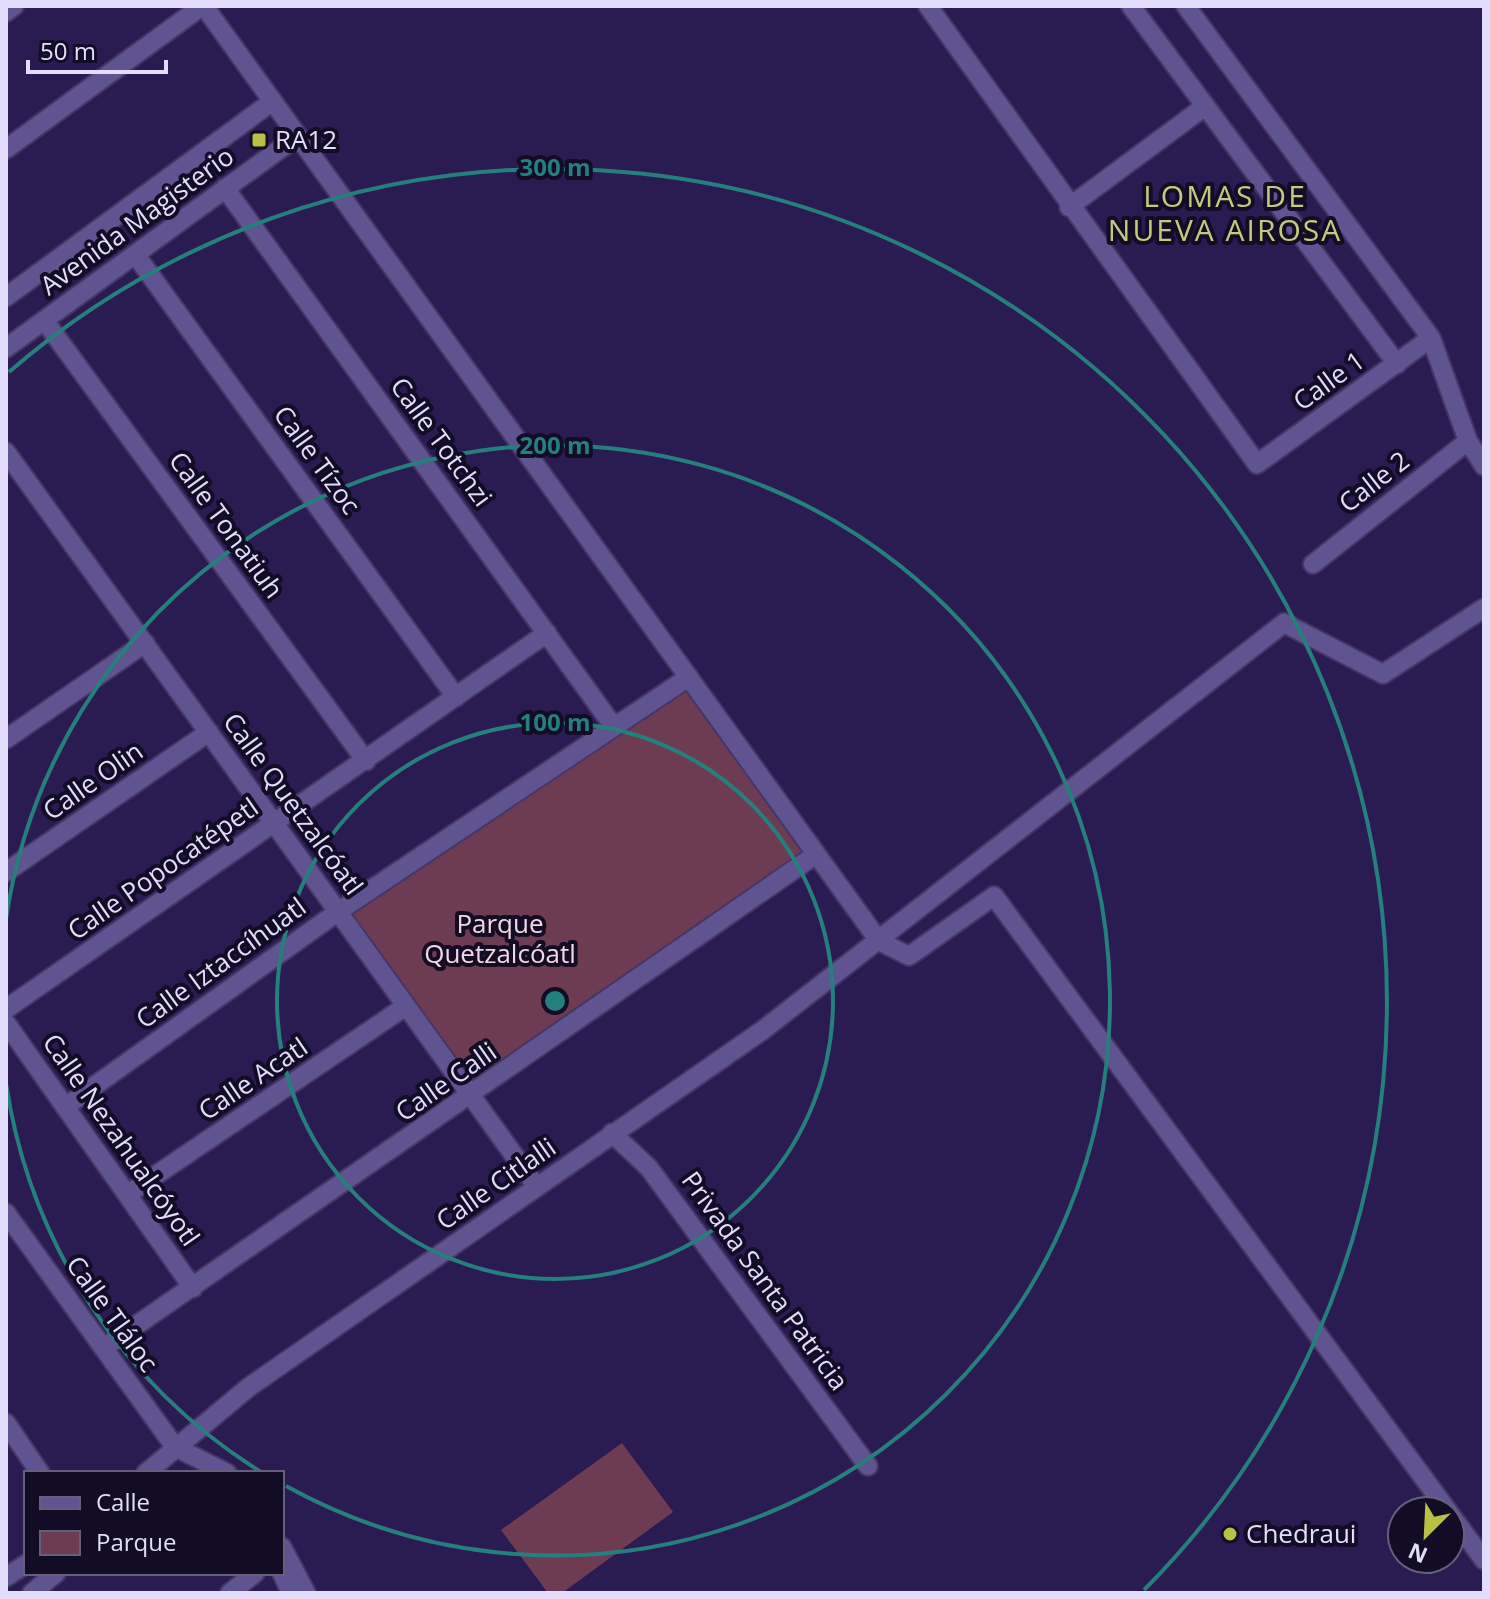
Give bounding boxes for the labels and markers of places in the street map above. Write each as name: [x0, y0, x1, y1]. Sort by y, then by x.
place label: RA12: [275, 121, 337, 157]
marker: RA12: [250, 131, 268, 149]
centre of rings: [541, 987, 569, 1015]
place label: Chedraui: [1246, 1515, 1356, 1551]
marker: Chedraui: [1221, 1525, 1239, 1543]

